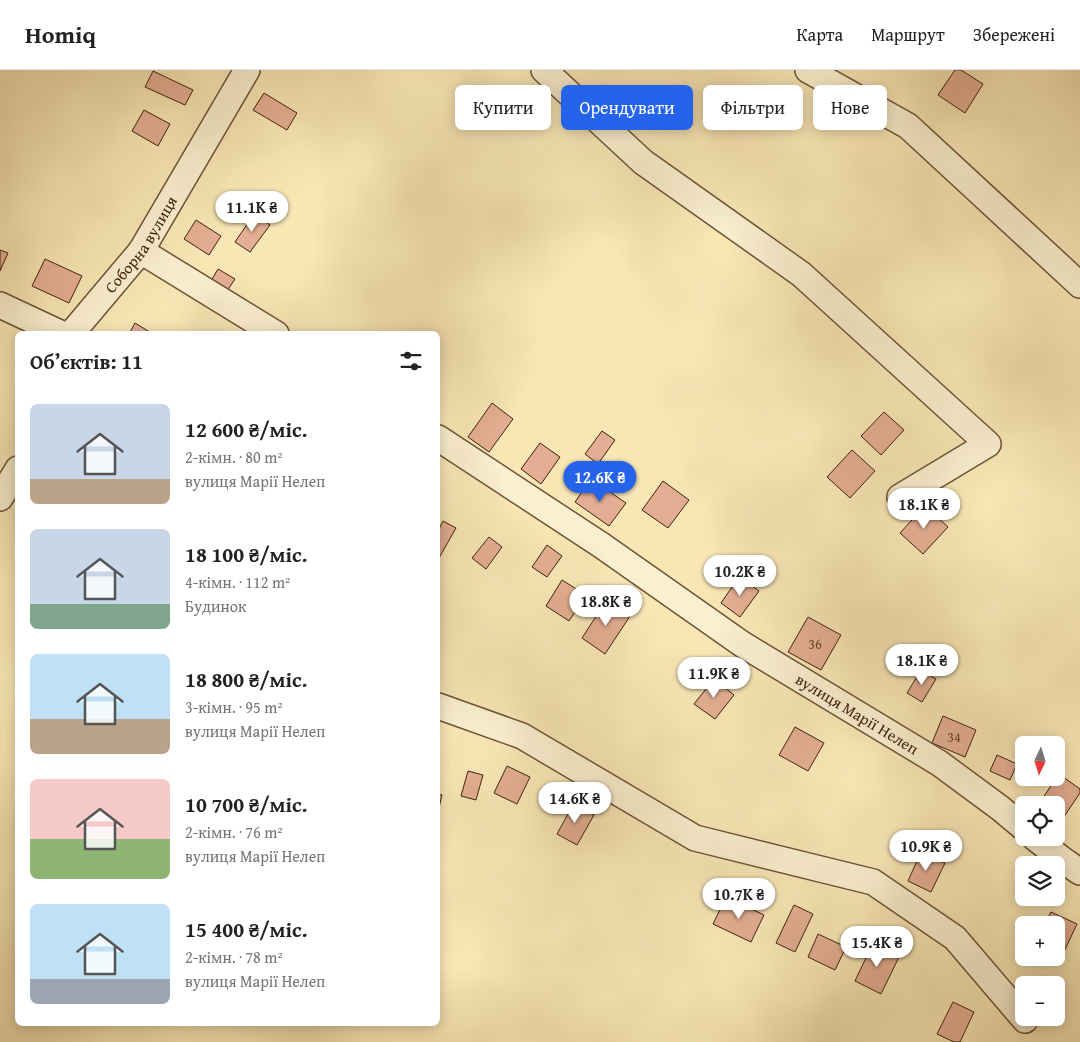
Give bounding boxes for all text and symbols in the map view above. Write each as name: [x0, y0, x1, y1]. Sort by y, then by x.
text: Homiq: [25, 17, 96, 52]
text: Карта: [797, 21, 843, 48]
text: Маршрут: [871, 21, 945, 48]
text: Збережені: [973, 21, 1055, 48]
chip: Купити: [455, 85, 551, 130]
chip: Орендувати: [561, 85, 693, 130]
chip: Фільтри: [703, 85, 803, 130]
chip: Нове: [813, 85, 887, 130]
pin: 11.1K ₴: [206, 190, 298, 233]
street label: Соборна вулиця: [99, 191, 183, 298]
text: 11.1K ₴: [226, 195, 278, 219]
text: Об’єктів: 11: [30, 346, 143, 377]
icon: filters: [397, 347, 425, 375]
text: 12 600 ₴/міс.: [185, 414, 308, 445]
icon: home: [70, 424, 130, 484]
text: 2-кімн. · 80 m²: [185, 445, 283, 469]
pin: 12.6K ₴: [554, 460, 646, 503]
text: 12.6K ₴: [574, 465, 626, 489]
text: вулиця Марії Нелеп: [185, 469, 325, 493]
pin: 18.1K ₴: [878, 488, 970, 530]
text: 18.1K ₴: [898, 492, 950, 516]
text: 18 100 ₴/міс.: [185, 539, 308, 570]
icon: home: [70, 549, 130, 609]
pin: 10.2K ₴: [694, 554, 786, 597]
text: 10.2K ₴: [714, 559, 766, 583]
text: 4-кімн. · 112 m²: [185, 570, 290, 594]
pin: 18.8K ₴: [560, 584, 652, 627]
text: 18.8K ₴: [580, 589, 632, 613]
text: Будинок: [185, 594, 246, 618]
house number: 36: [808, 634, 822, 654]
pin: 18.1K ₴: [876, 644, 968, 686]
text: 18.1K ₴: [896, 648, 948, 672]
pin: 11.9K ₴: [668, 656, 760, 699]
text: 11.9K ₴: [688, 661, 740, 685]
text: 18 800 ₴/міс.: [185, 664, 308, 695]
street label: вулиця Марії Нелеп: [791, 667, 924, 760]
icon: home: [70, 674, 130, 734]
text: 3-кімн. · 95 m²: [185, 695, 283, 719]
text: вулиця Марії Нелеп: [185, 719, 325, 743]
house number: 34: [947, 727, 961, 747]
north arrow: [1015, 736, 1065, 786]
map controls: [1015, 736, 1065, 1026]
pin: 14.6K ₴: [529, 782, 621, 824]
text: 14.6K ₴: [549, 786, 601, 810]
text: 10 700 ₴/міс.: [185, 789, 308, 820]
button: locate: [1015, 796, 1065, 846]
icon: home: [70, 799, 130, 859]
text: 2-кімн. · 76 m²: [185, 820, 283, 844]
pin: 10.9K ₴: [880, 830, 972, 872]
text: 10.9K ₴: [900, 834, 952, 858]
text: вулиця Марії Нелеп: [185, 844, 325, 868]
button: layers: [1015, 856, 1065, 906]
pin: 10.7K ₴: [693, 878, 785, 920]
text: 10.7K ₴: [713, 882, 765, 906]
text: 15 400 ₴/міс.: [185, 914, 308, 945]
button: +: [1015, 916, 1065, 966]
icon: home: [70, 924, 130, 984]
pin: 15.4K ₴: [831, 926, 923, 968]
text: 15.4K ₴: [851, 930, 903, 954]
text: 2-кімн. · 78 m²: [185, 945, 283, 969]
text: вулиця Марії Нелеп: [185, 969, 325, 993]
button: −: [1015, 976, 1065, 1026]

